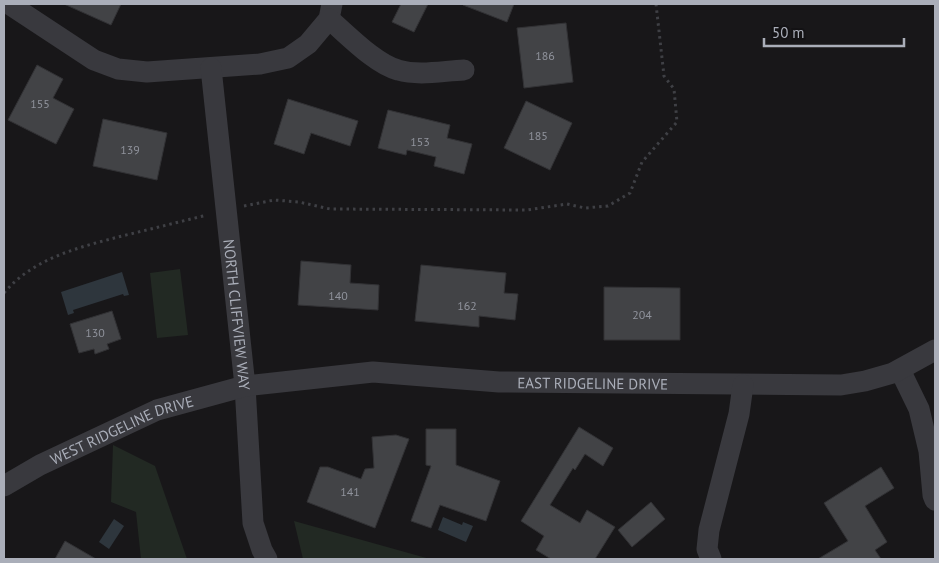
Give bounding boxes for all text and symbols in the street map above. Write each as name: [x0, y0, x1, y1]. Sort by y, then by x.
scale bar: [764, 15, 904, 47]
text: 50 m: [772, 23, 805, 42]
house number: 186: [535, 48, 555, 63]
house number: 155: [30, 96, 50, 111]
house number: 185: [528, 128, 548, 143]
house number: 153: [410, 134, 430, 149]
house number: 139: [120, 142, 140, 157]
street label: NORTH CLIFFVIEW WAY: [220, 238, 255, 392]
house number: 140: [328, 288, 348, 303]
house number: 162: [457, 298, 477, 313]
house number: 204: [632, 307, 652, 322]
house number: 130: [85, 325, 105, 340]
street label: EAST RIDGELINE DRIVE: [517, 373, 668, 393]
street label: WEST RIDGELINE DRIVE: [47, 391, 196, 468]
house number: 141: [340, 484, 360, 499]

